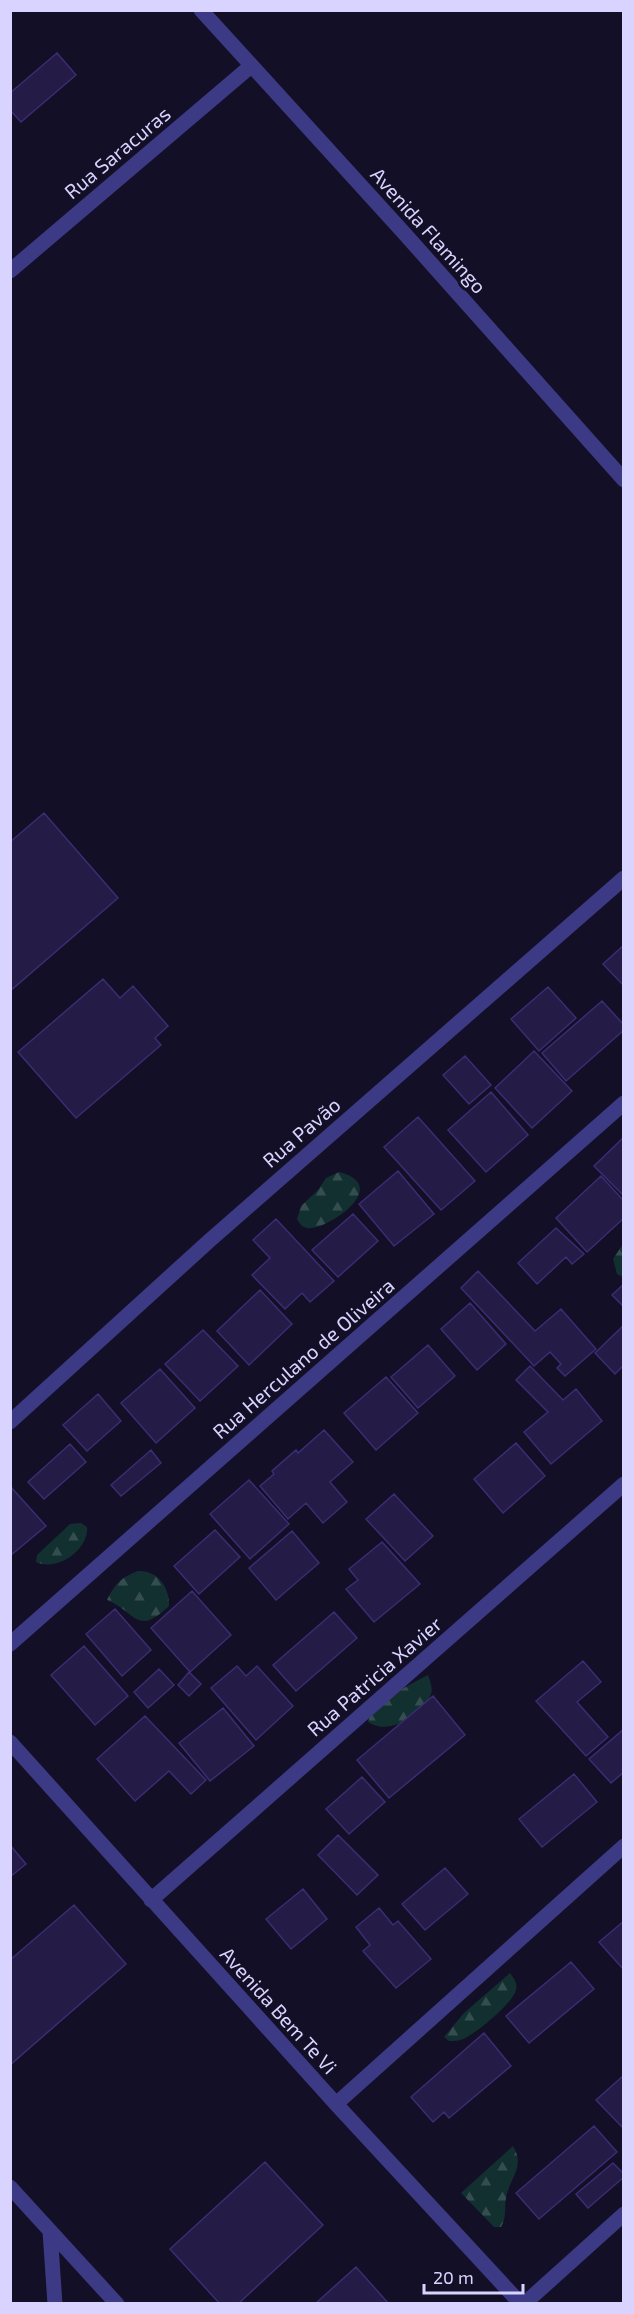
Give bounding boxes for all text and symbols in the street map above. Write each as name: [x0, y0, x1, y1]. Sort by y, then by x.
street label: Rua Saracuras: [59, 101, 175, 203]
street label: Avenida Flamingo: [366, 162, 492, 298]
street label: Rua Pavão: [257, 1092, 345, 1172]
street label: Rua Herculano de Oliveira: [207, 1273, 399, 1443]
street label: Rua Patricia Xavier: [302, 1611, 446, 1741]
street label: Avenida Bem Te Vi: [216, 1942, 342, 2078]
scale bar: [424, 2257, 523, 2295]
text: 20 m: [433, 2266, 474, 2288]

